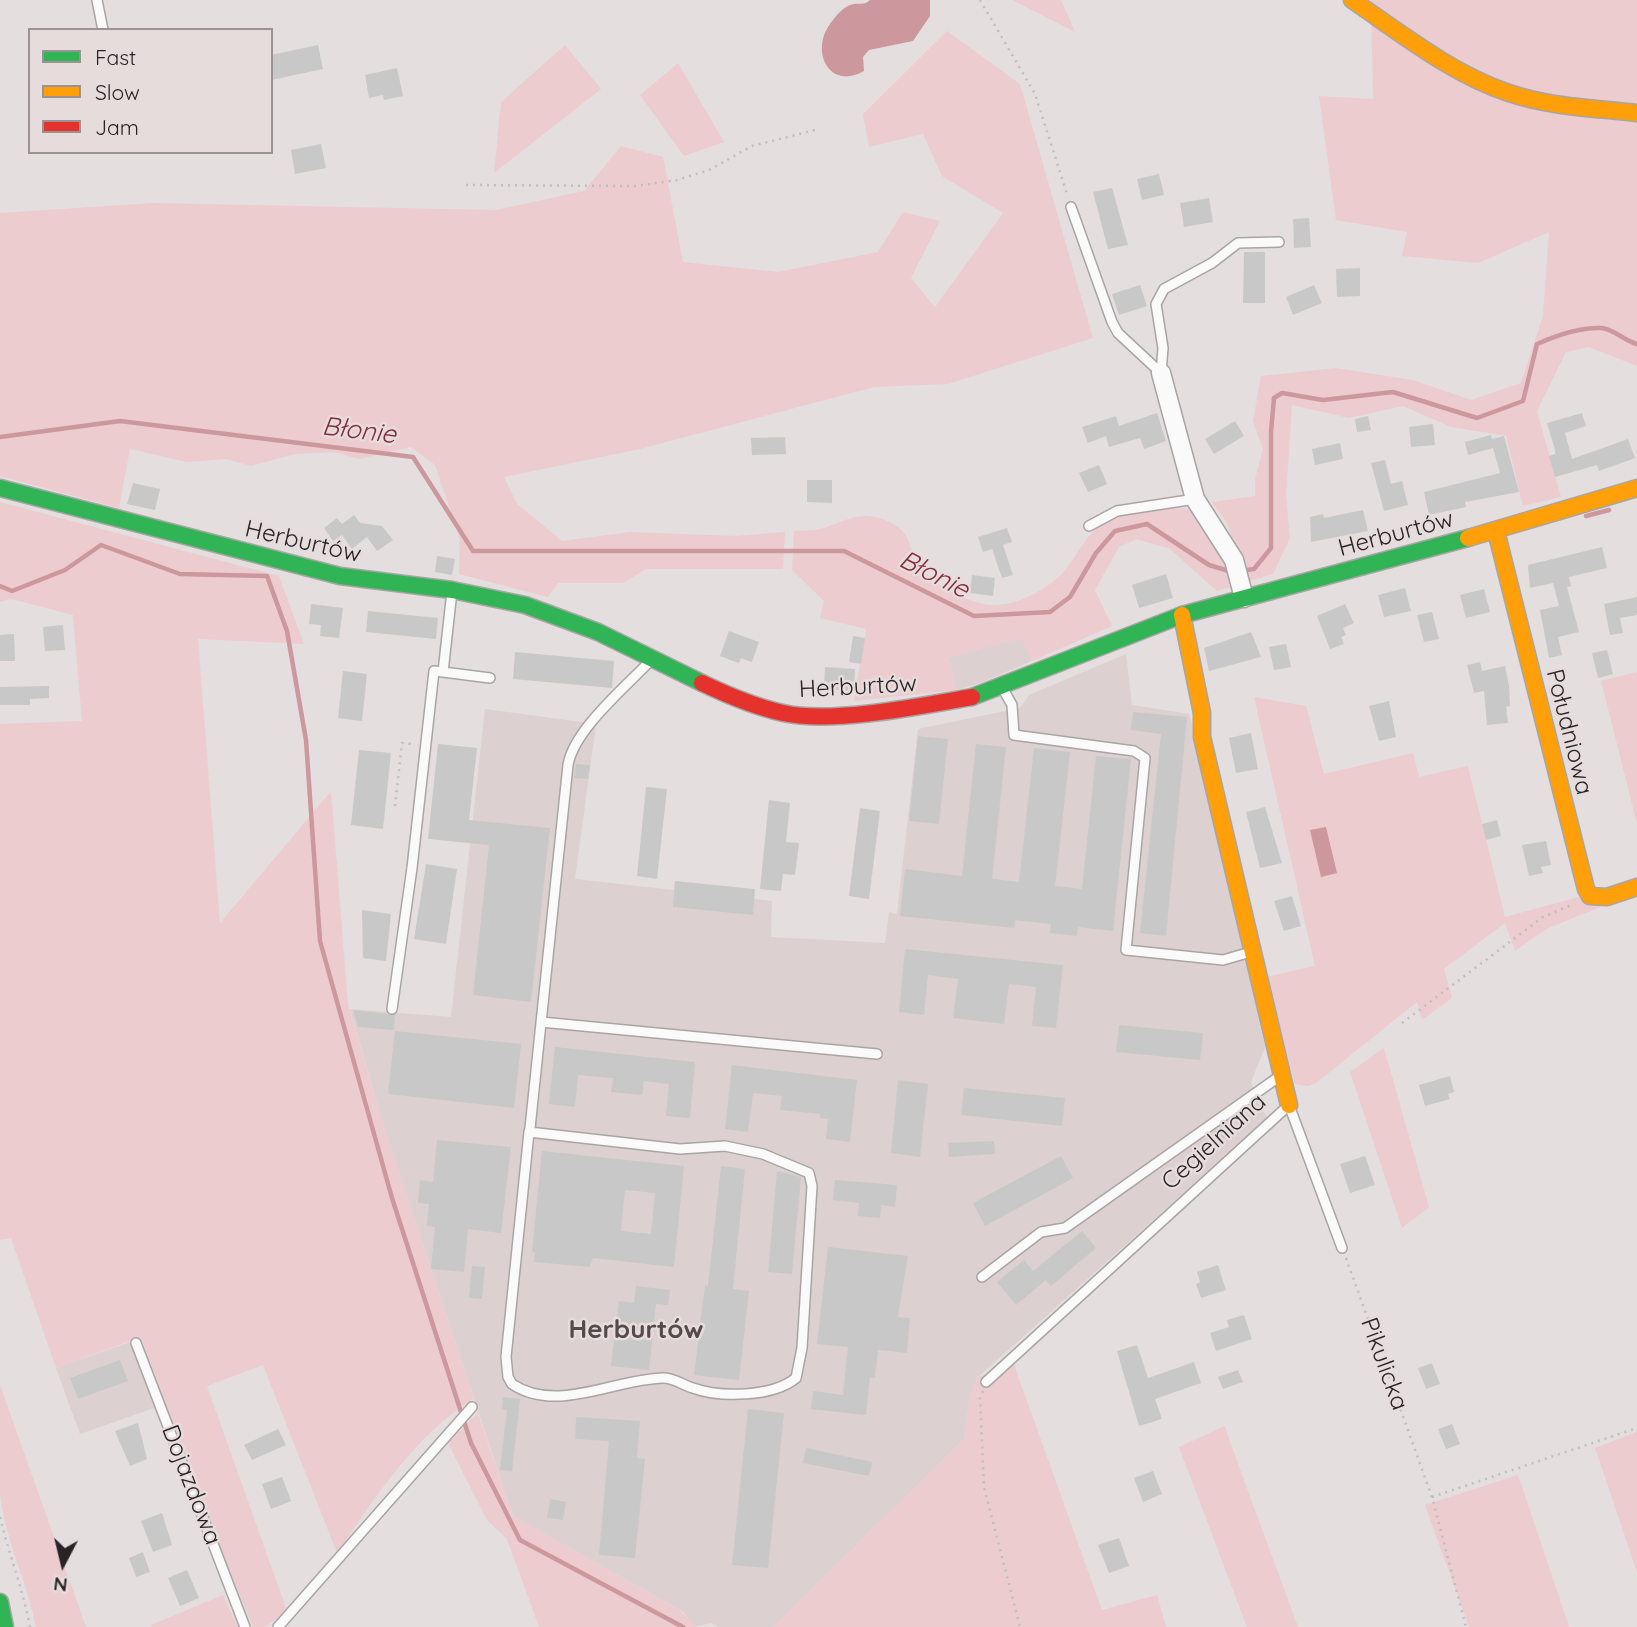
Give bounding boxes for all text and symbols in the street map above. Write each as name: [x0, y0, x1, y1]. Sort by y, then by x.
legend: [28, 28, 273, 154]
text: Fast: [95, 44, 136, 70]
text: Slow: [95, 79, 140, 105]
text: Jam: [95, 114, 139, 140]
water label: Błonie: [320, 411, 398, 451]
street label: Herburtów: [1335, 505, 1457, 563]
street label: Herburtów: [242, 515, 364, 569]
water label: Błonie: [894, 544, 974, 606]
street label: Południowa: [1539, 666, 1599, 798]
street label: Herburtów: [798, 670, 918, 704]
street label: Cegielniana: [1156, 1088, 1272, 1196]
district label: Herburtów: [568, 1314, 704, 1346]
street label: Pikulicka: [1354, 1314, 1414, 1414]
street label: Dojazdowa: [155, 1421, 227, 1549]
north arrow: [28, 1529, 98, 1599]
text: N: [52, 1572, 69, 1598]

